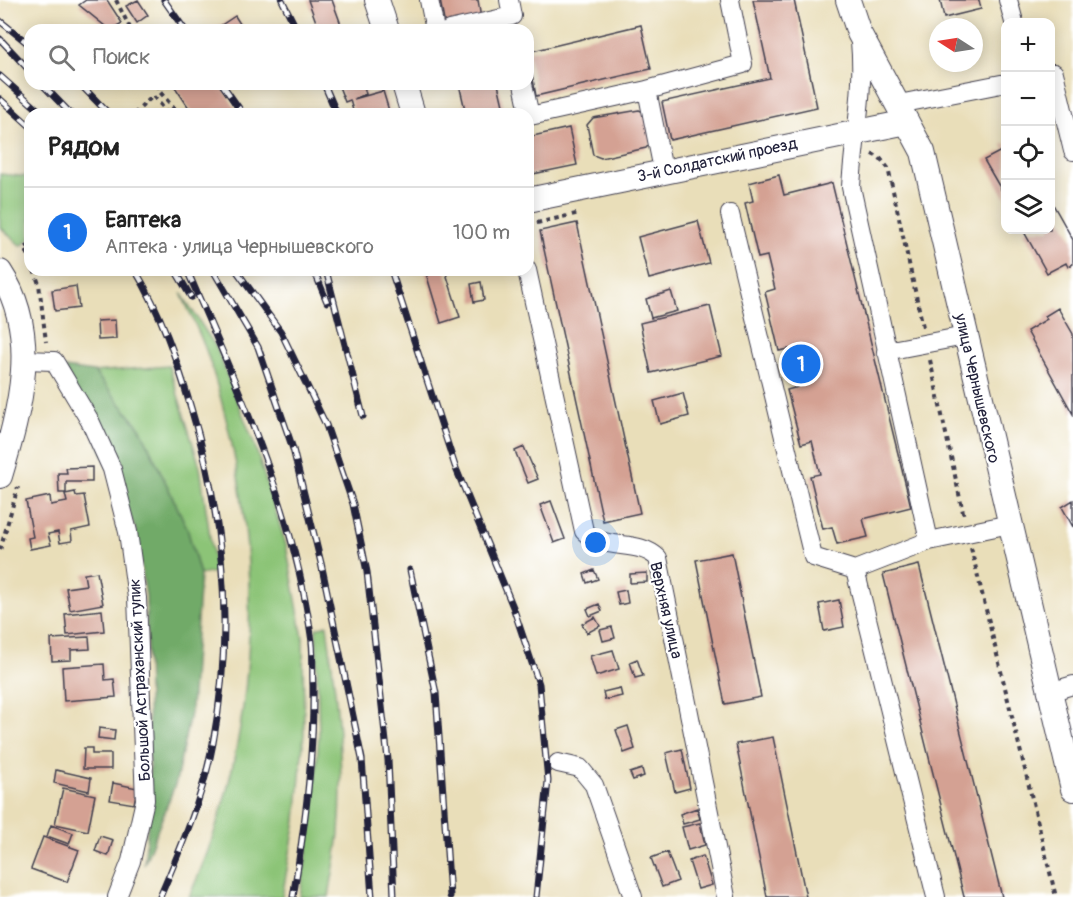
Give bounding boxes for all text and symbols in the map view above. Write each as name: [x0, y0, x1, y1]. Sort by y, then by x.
north arrow: [929, 18, 983, 72]
map controls: [1001, 18, 1055, 234]
button: +: [1001, 18, 1055, 72]
search box: [24, 24, 534, 90]
icon: search: [45, 41, 78, 74]
text: Поиск: [93, 43, 150, 71]
button: −: [1001, 72, 1055, 126]
button: locate: [1001, 126, 1055, 180]
text: Рядом: [48, 131, 120, 163]
street label: 3-й Солдатский проезд: [635, 133, 799, 187]
button: layers: [1001, 180, 1055, 234]
text: Еаптека: [105, 206, 181, 234]
text: 1: [64, 220, 71, 245]
text: 100 m: [453, 220, 510, 245]
text: Аптека · улица Чернышевского: [105, 234, 374, 259]
street label: улица Чернышевского: [950, 311, 1004, 465]
pin: 1: [782, 342, 820, 386]
your location: [581, 528, 610, 557]
street label: Верхняя улица: [645, 560, 687, 661]
street label: Большой Астраханский тупик: [125, 578, 155, 782]

